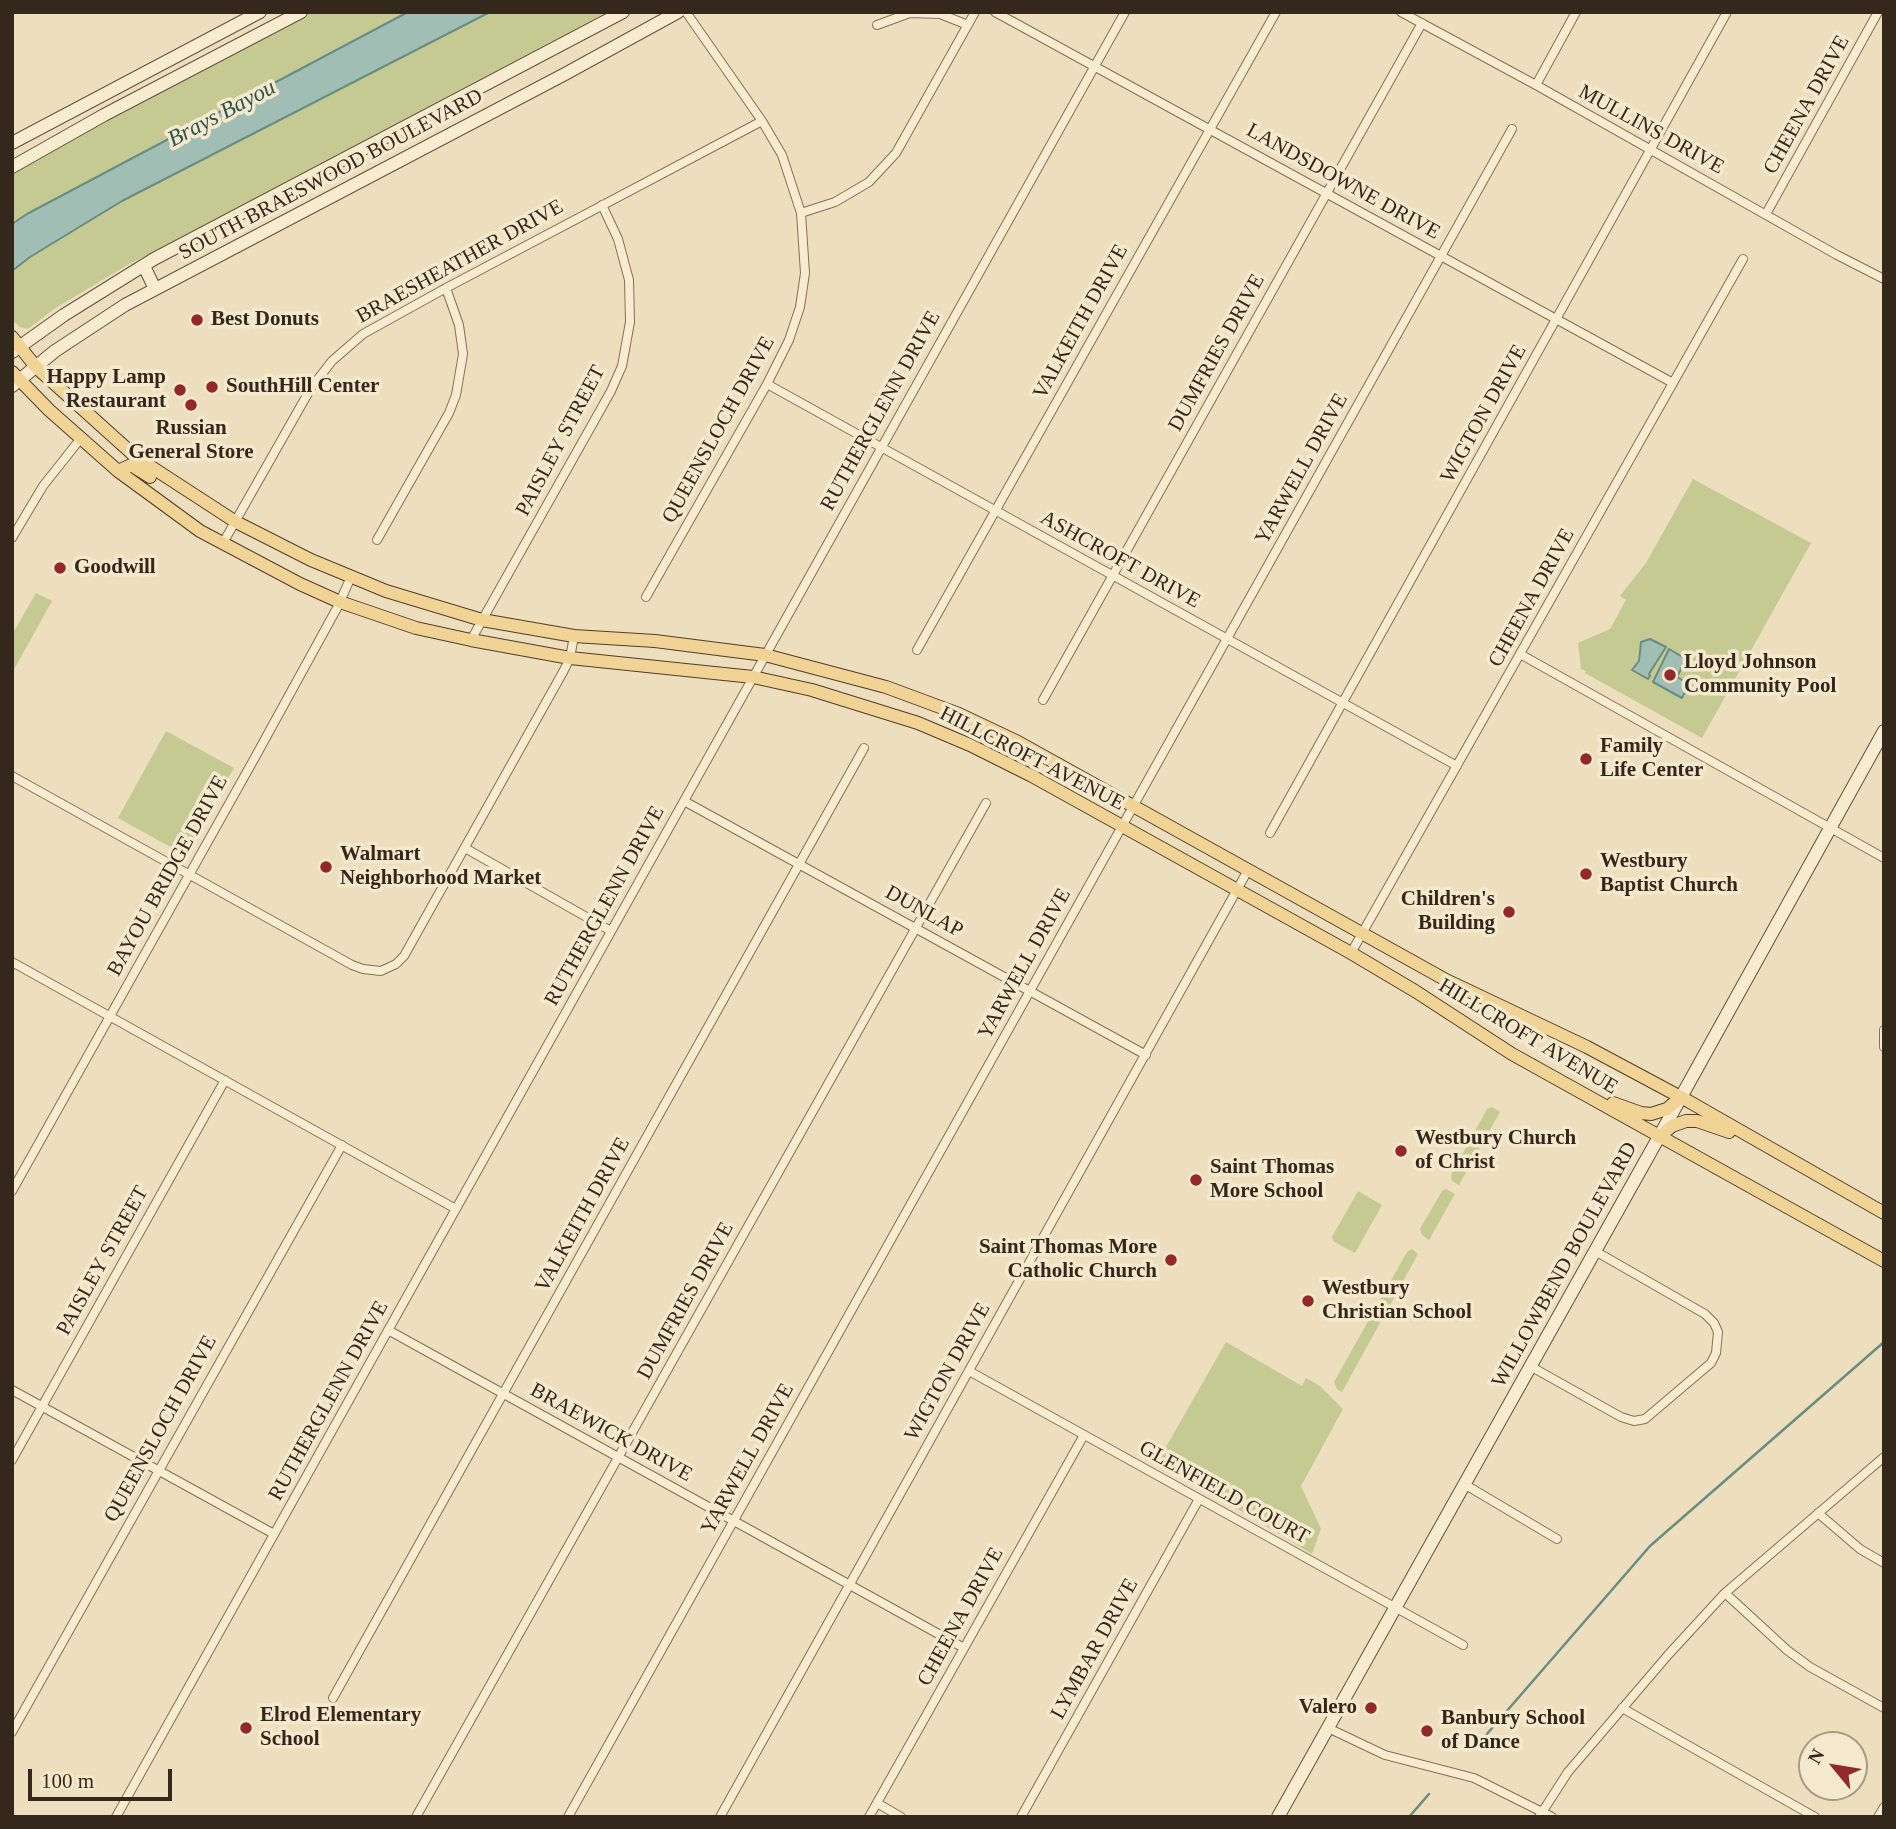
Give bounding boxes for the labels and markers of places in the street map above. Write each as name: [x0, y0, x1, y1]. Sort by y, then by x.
place label: Best Donuts: [211, 307, 319, 333]
marker: Best Donuts: [189, 312, 205, 328]
place label: Happy Lamp Restaurant: [46, 365, 166, 415]
place label: SouthHill Center: [226, 374, 379, 400]
marker: SouthHill Center: [204, 379, 220, 395]
marker: Happy Lamp Restaurant: [172, 382, 188, 398]
marker: Russian General Store: [183, 397, 199, 413]
place label: Russian General Store: [129, 416, 253, 466]
place label: Goodwill: [74, 555, 156, 581]
marker: Goodwill: [52, 560, 68, 576]
place label: Lloyd Johnson Community Pool: [1684, 650, 1836, 700]
marker: Lloyd Johnson Community Pool: [1662, 667, 1678, 683]
place label: Family Life Center: [1600, 734, 1703, 784]
marker: Family Life Center: [1578, 751, 1594, 767]
place label: Walmart Neighborhood Market: [340, 842, 541, 892]
place label: Westbury Baptist Church: [1600, 849, 1738, 899]
marker: Walmart Neighborhood Market: [318, 859, 334, 875]
marker: Westbury Baptist Church: [1578, 866, 1594, 882]
place label: Children's Building: [1401, 887, 1495, 937]
marker: Children's Building: [1501, 904, 1517, 920]
place label: Westbury Church of Christ: [1415, 1126, 1576, 1176]
marker: Westbury Church of Christ: [1393, 1143, 1409, 1159]
place label: Saint Thomas More School: [1210, 1155, 1334, 1205]
marker: Saint Thomas More School: [1188, 1172, 1204, 1188]
place label: Saint Thomas More Catholic Church: [979, 1235, 1157, 1285]
marker: Saint Thomas More Catholic Church: [1163, 1252, 1179, 1268]
place label: Westbury Christian School: [1322, 1276, 1472, 1326]
marker: Westbury Christian School: [1300, 1293, 1316, 1309]
place label: Valero: [1299, 1695, 1357, 1721]
marker: Valero: [1363, 1700, 1379, 1716]
place label: Elrod Elementary School: [260, 1703, 421, 1753]
place label: Banbury School of Dance: [1441, 1706, 1585, 1756]
marker: Elrod Elementary School: [238, 1720, 254, 1736]
marker: Banbury School of Dance: [1419, 1723, 1435, 1739]

